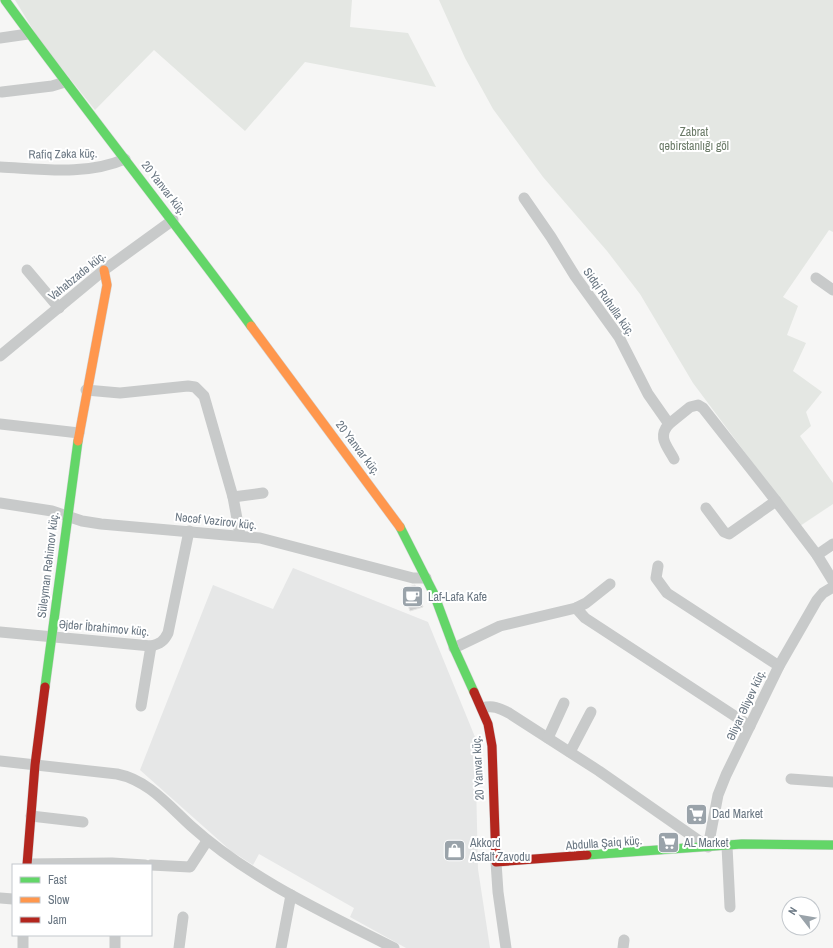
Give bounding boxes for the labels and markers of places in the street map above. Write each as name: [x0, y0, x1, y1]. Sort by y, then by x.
cafe icon: Laf-Lafa Kafe: [400, 584, 426, 610]
place label: Laf-Lafa Kafe: [428, 589, 487, 605]
supermarket icon: Dad Market: [684, 801, 710, 827]
place label: Dad Market: [712, 806, 763, 822]
supermarket icon: AL Market: [656, 830, 682, 856]
place label: Akkord Asfalt Zavodu: [469, 835, 530, 865]
place label: AL Market: [683, 835, 729, 851]
shop icon: Akkord Asfalt Zavodu: [442, 837, 468, 863]

